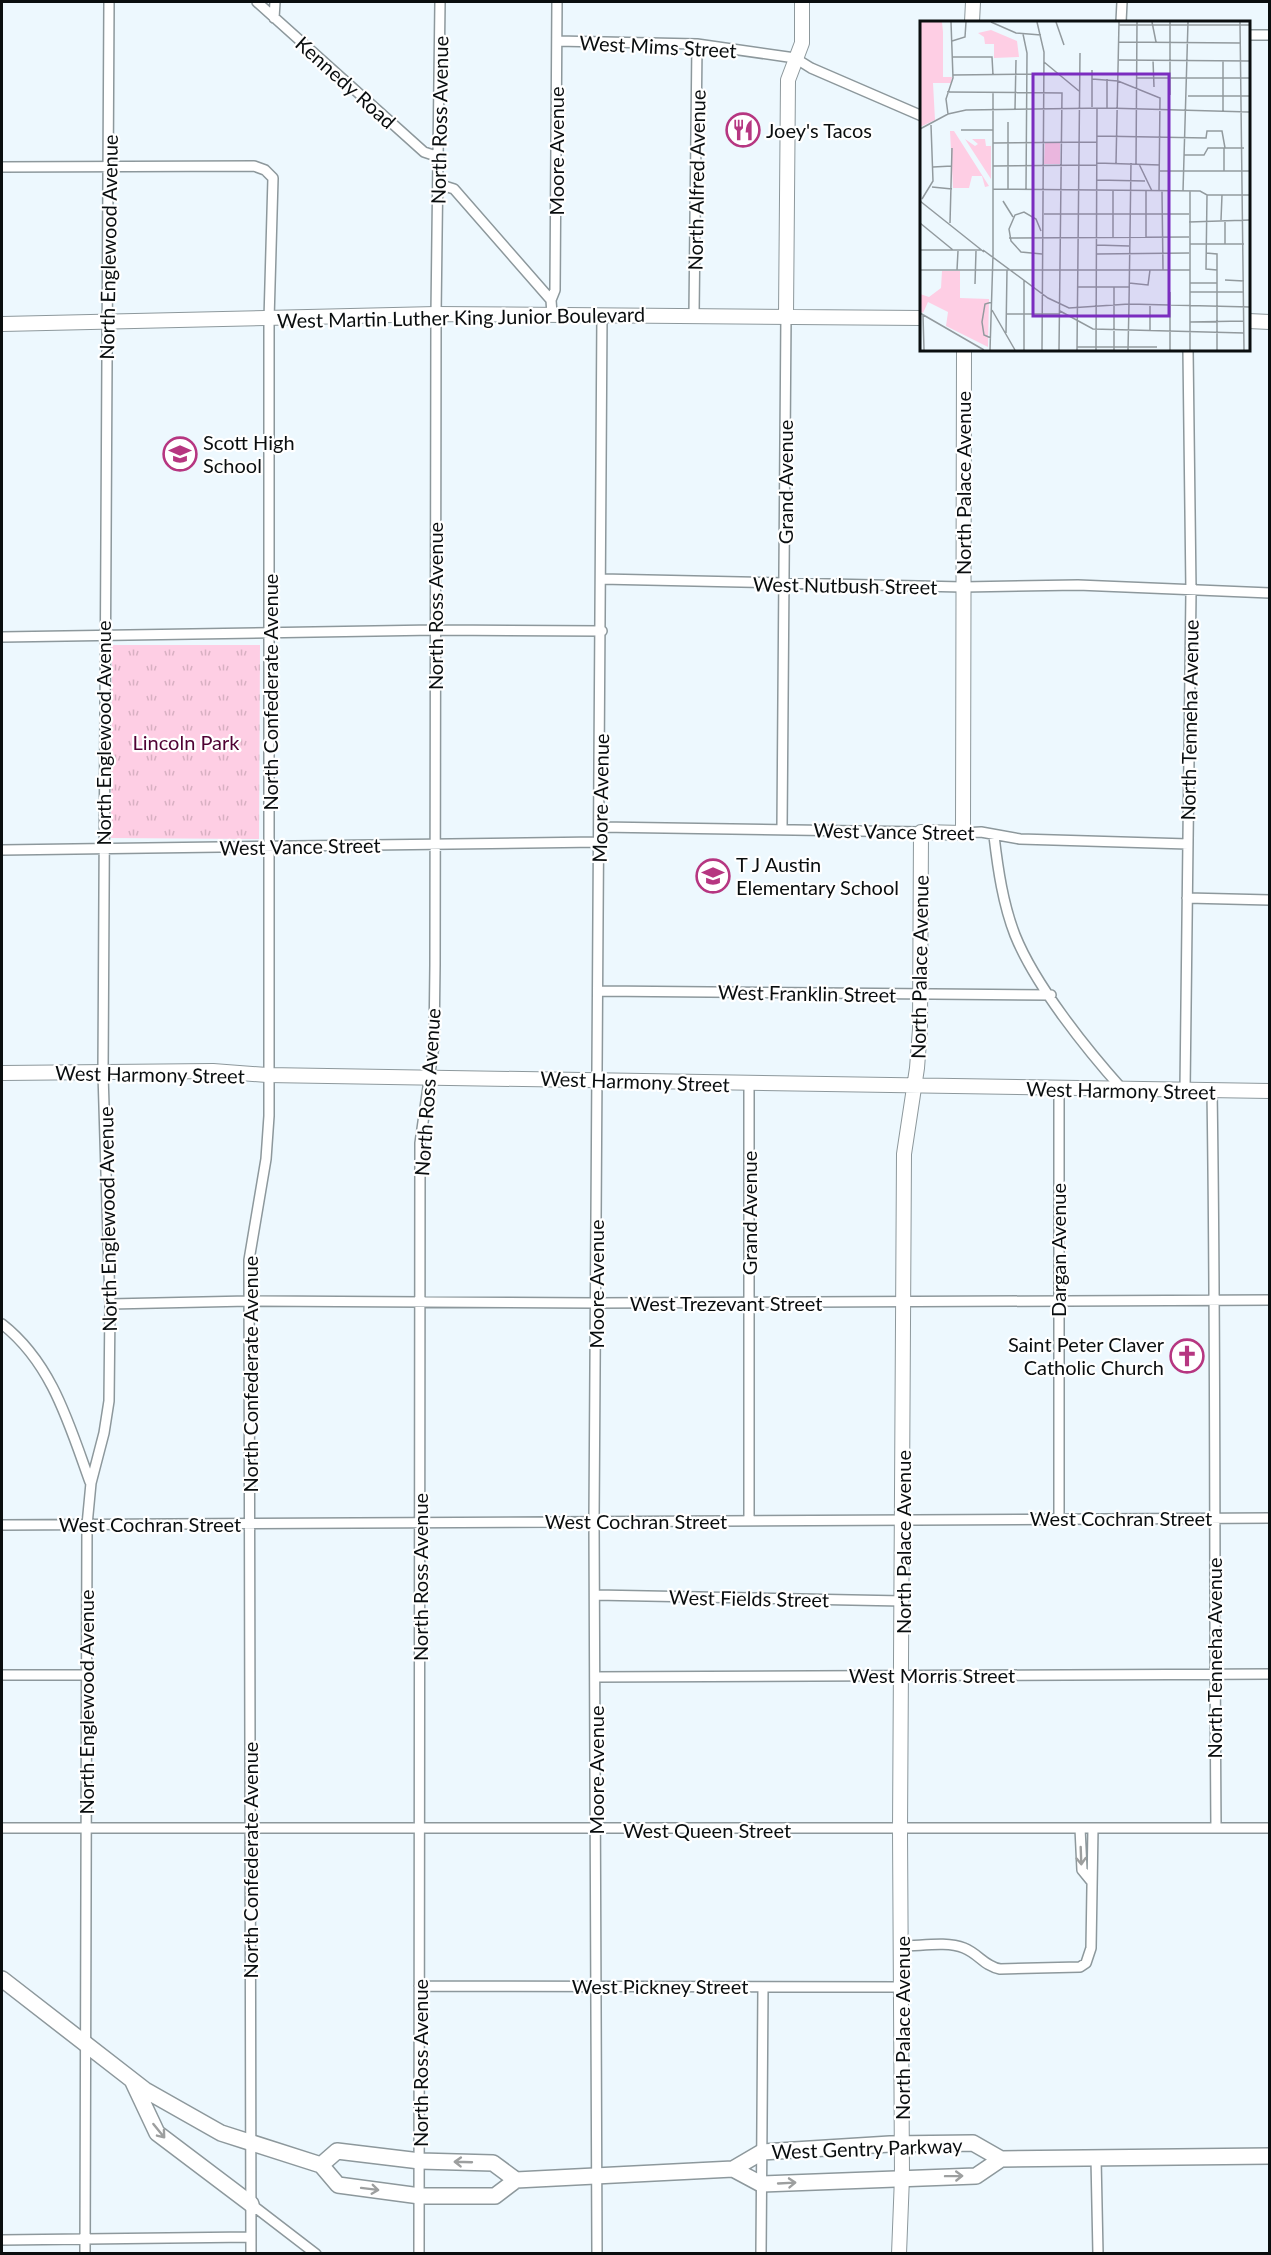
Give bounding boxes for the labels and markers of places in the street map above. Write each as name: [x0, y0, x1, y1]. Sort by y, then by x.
restaurant icon: Joey's Tacos: [725, 112, 761, 148]
place label: Joey's Tacos: [766, 118, 872, 142]
place label: Scott High School: [203, 430, 295, 477]
school or university icon: Scott High School: [162, 436, 198, 472]
place label: T J Austin Elementary School: [736, 852, 899, 899]
school or university icon: T J Austin Elementary School: [695, 858, 731, 894]
place label: Saint Peter Claver Catholic Church: [1008, 1332, 1165, 1379]
church icon: Saint Peter Claver Catholic Church: [1169, 1338, 1205, 1374]

